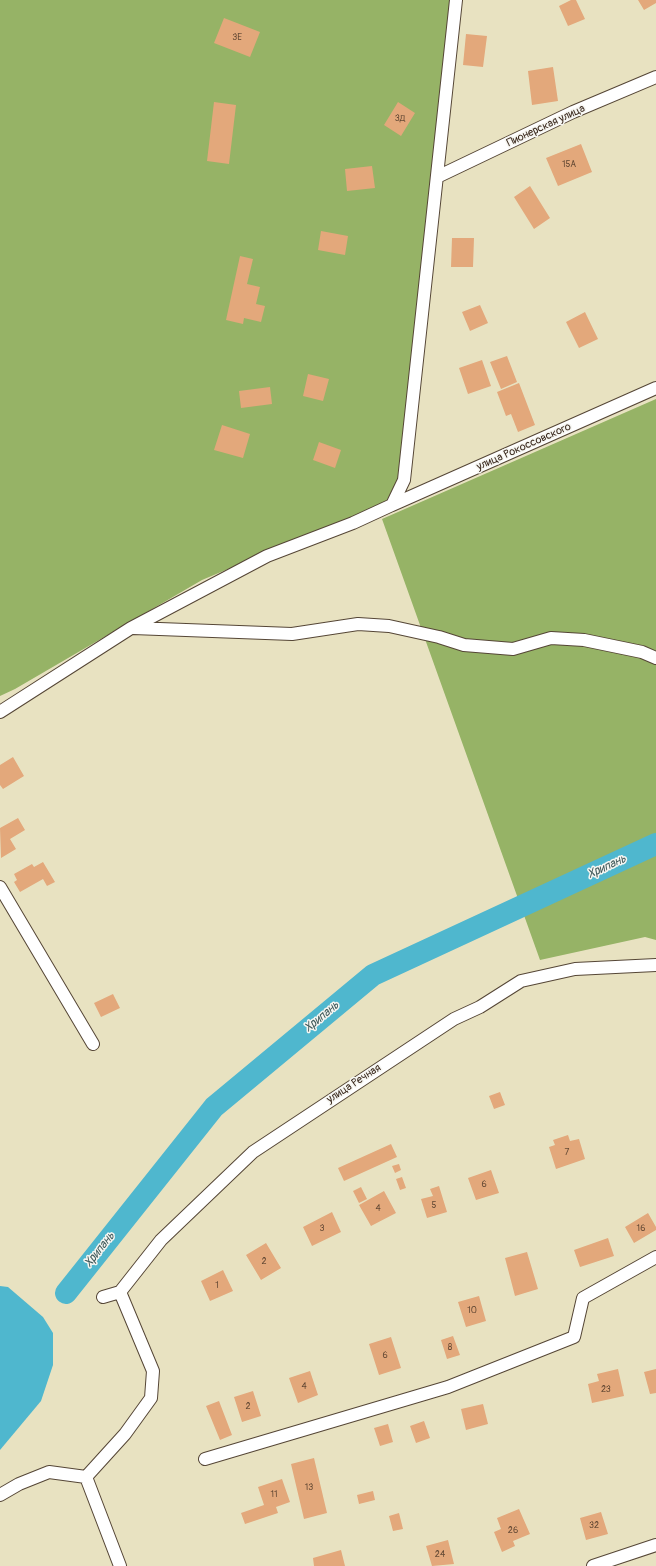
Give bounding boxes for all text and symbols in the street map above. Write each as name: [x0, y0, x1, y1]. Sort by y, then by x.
house number: 3Е: [232, 33, 242, 43]
street label: Пионерская улица: [505, 102, 587, 150]
house number: 3Д: [395, 114, 405, 124]
house number: 15А: [562, 160, 576, 170]
street label: улица Рокоссовского: [475, 420, 573, 474]
water label: Хрипань: [586, 852, 628, 882]
water label: Хрипань: [302, 998, 342, 1036]
street label: улица Речная: [324, 1062, 384, 1106]
house number: 7: [565, 1148, 569, 1158]
house number: 6: [481, 1180, 487, 1190]
house number: 5: [432, 1201, 436, 1211]
house number: 4: [375, 1204, 381, 1214]
house number: 3: [319, 1224, 325, 1234]
house number: 16: [637, 1224, 645, 1234]
water label: Хрипань: [82, 1230, 118, 1270]
house number: 2: [261, 1257, 267, 1267]
house number: 1: [215, 1281, 219, 1291]
house number: 10: [467, 1306, 477, 1316]
house number: 8: [448, 1343, 452, 1353]
house number: 6: [382, 1351, 388, 1361]
house number: 4: [301, 1382, 307, 1392]
house number: 23: [601, 1385, 611, 1395]
house number: 2: [245, 1402, 251, 1412]
house number: 13: [305, 1483, 313, 1493]
house number: 11: [270, 1490, 278, 1500]
house number: 32: [589, 1521, 599, 1531]
house number: 26: [508, 1526, 518, 1536]
house number: 24: [435, 1550, 445, 1560]

